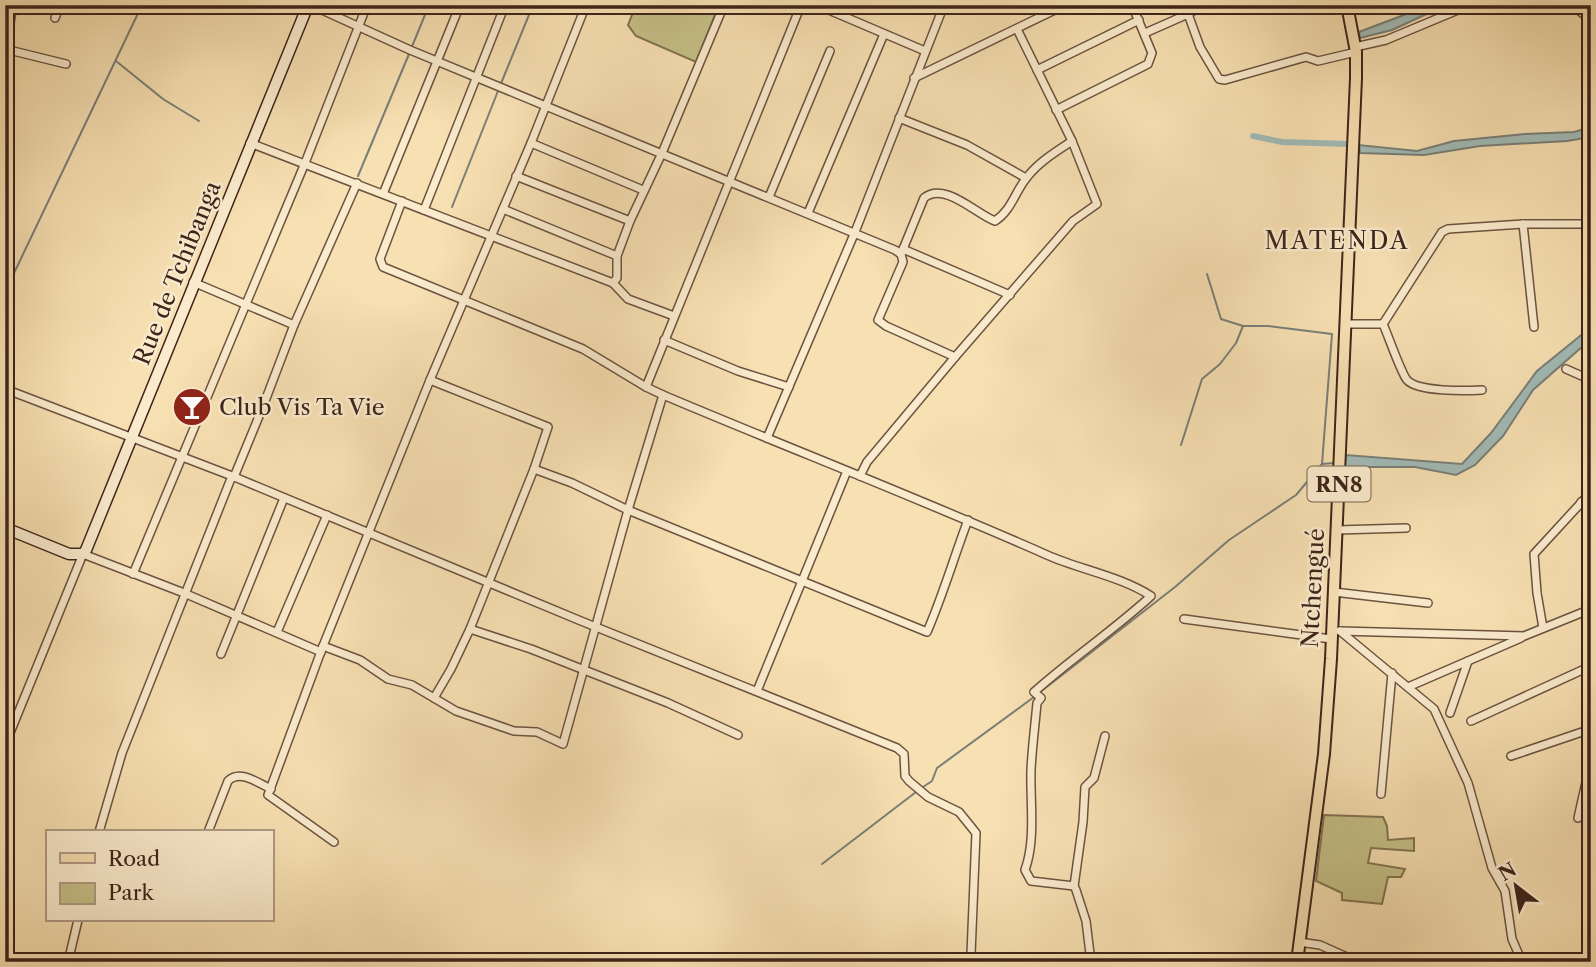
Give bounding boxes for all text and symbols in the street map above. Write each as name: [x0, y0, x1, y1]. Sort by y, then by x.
street label: Rue de Tchibanga: [127, 176, 227, 369]
district label: MATENDA: [1264, 226, 1410, 255]
bar icon: Club Vis Ta Vie: [171, 386, 213, 428]
place label: Club Vis Ta Vie: [219, 393, 385, 421]
road number: RN8: [1308, 466, 1370, 502]
street label: Ntchengué: [1296, 528, 1330, 648]
legend: [46, 830, 273, 922]
text: Road: [108, 846, 160, 871]
north arrow: [1480, 852, 1550, 922]
text: N: [1495, 858, 1521, 886]
text: Park: [108, 880, 154, 905]

